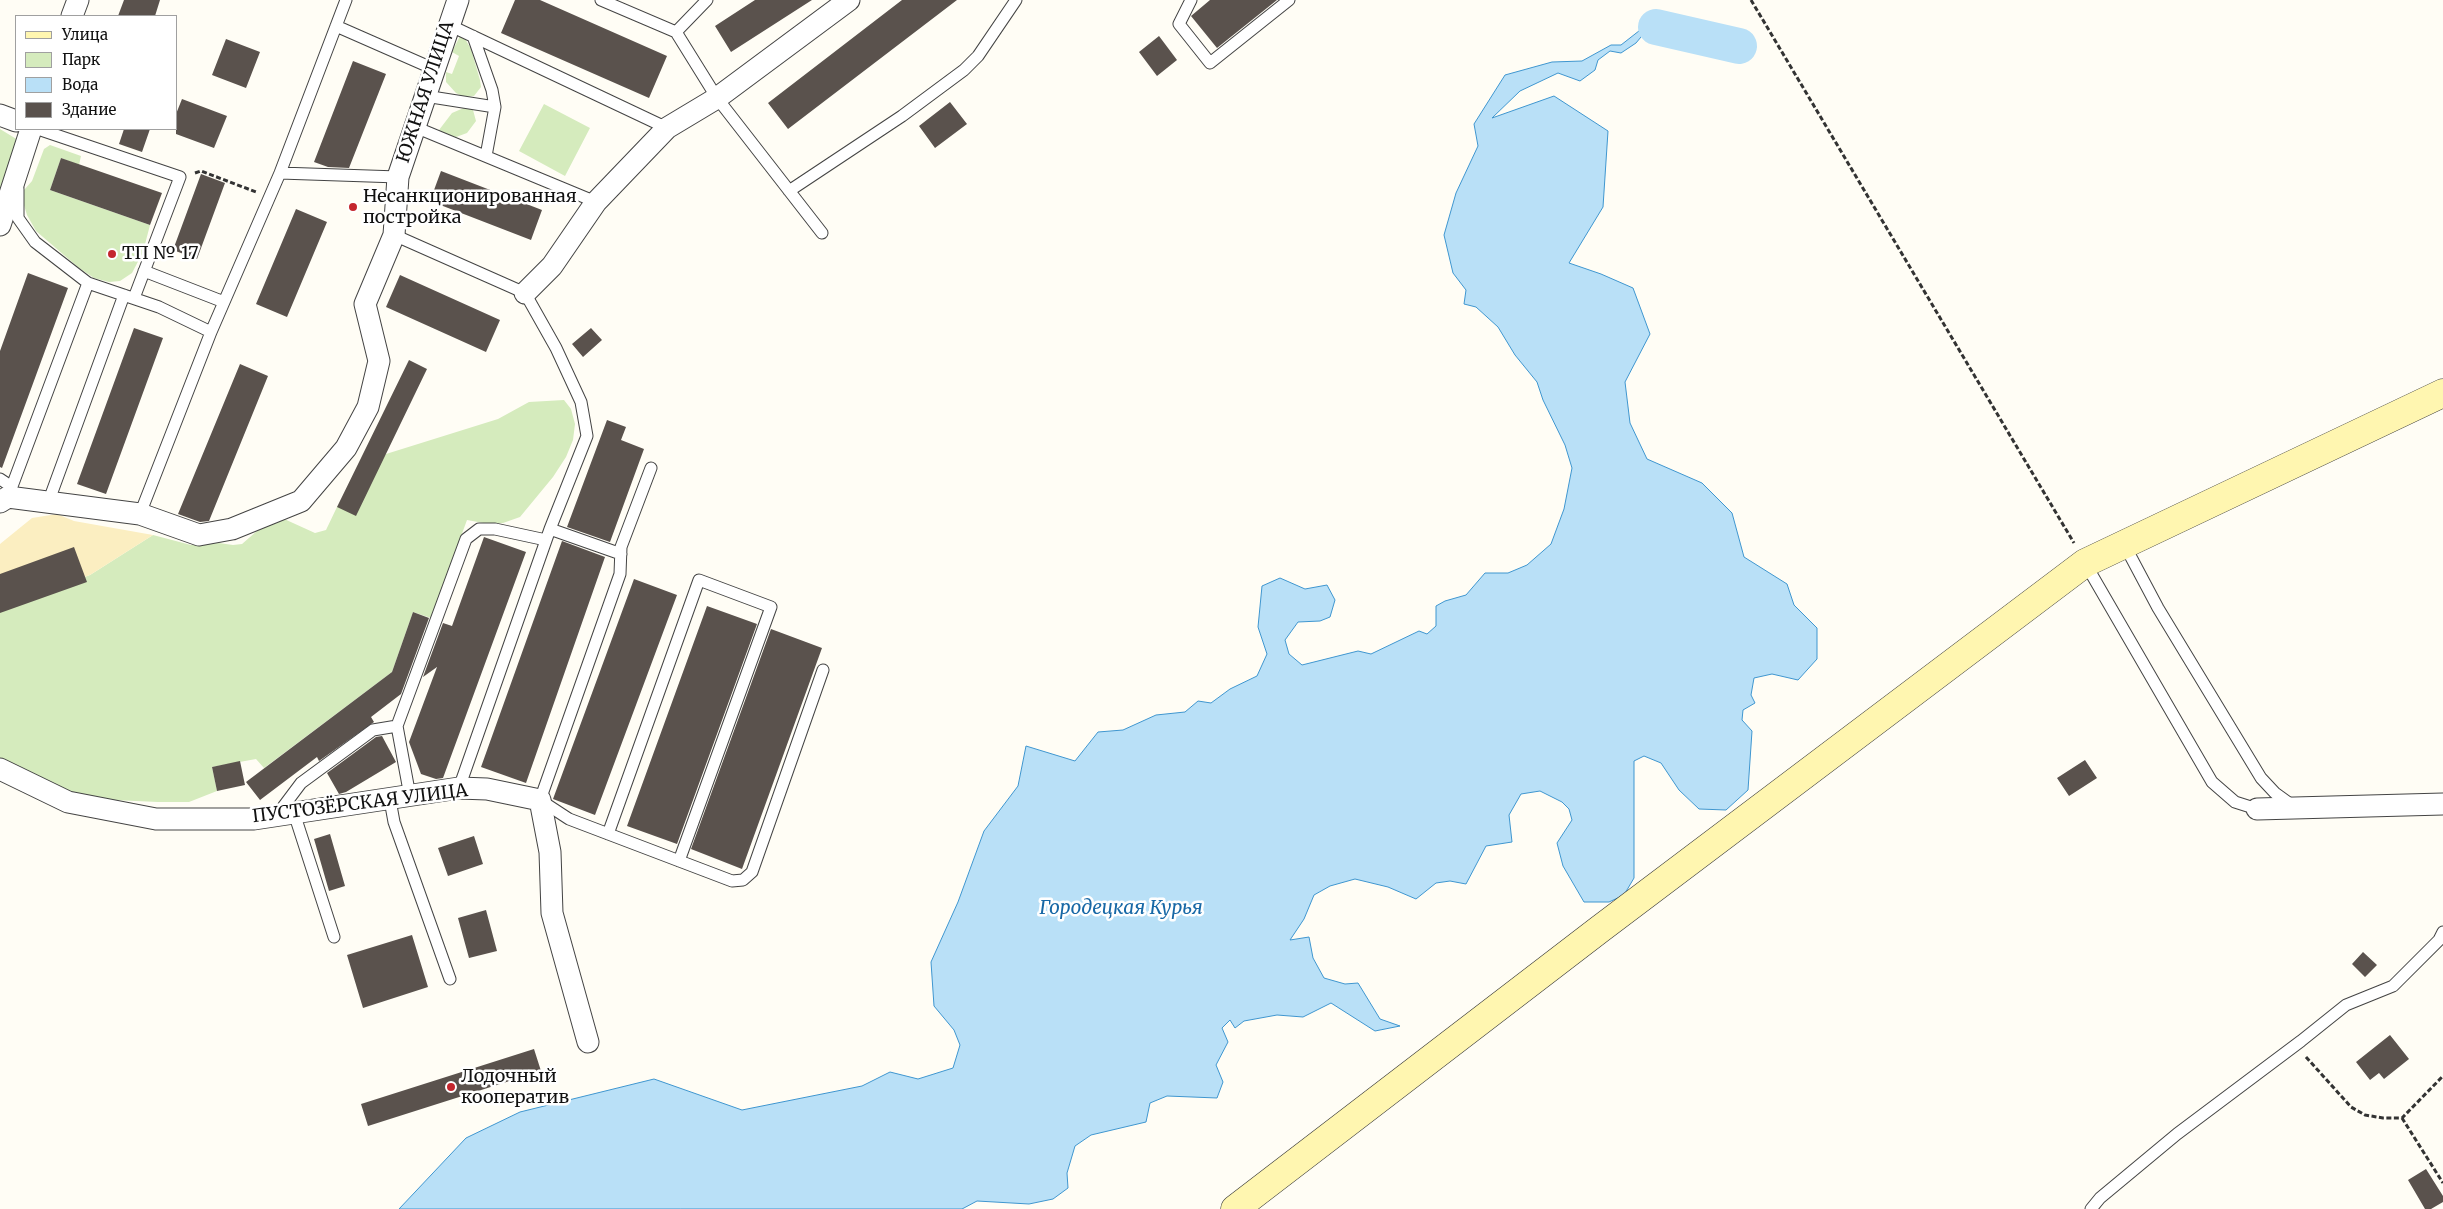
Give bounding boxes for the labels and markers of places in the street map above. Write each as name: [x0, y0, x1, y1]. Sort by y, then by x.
place label: Несанкционированная постройка: [363, 186, 577, 228]
marker: Несанкционированная постройка: [347, 201, 359, 213]
place label: ТП № 17: [122, 243, 198, 265]
marker: ТП № 17: [106, 248, 118, 260]
place label: Лодочный кооператив: [461, 1066, 569, 1108]
marker: Лодочный кооператив: [445, 1081, 457, 1093]

